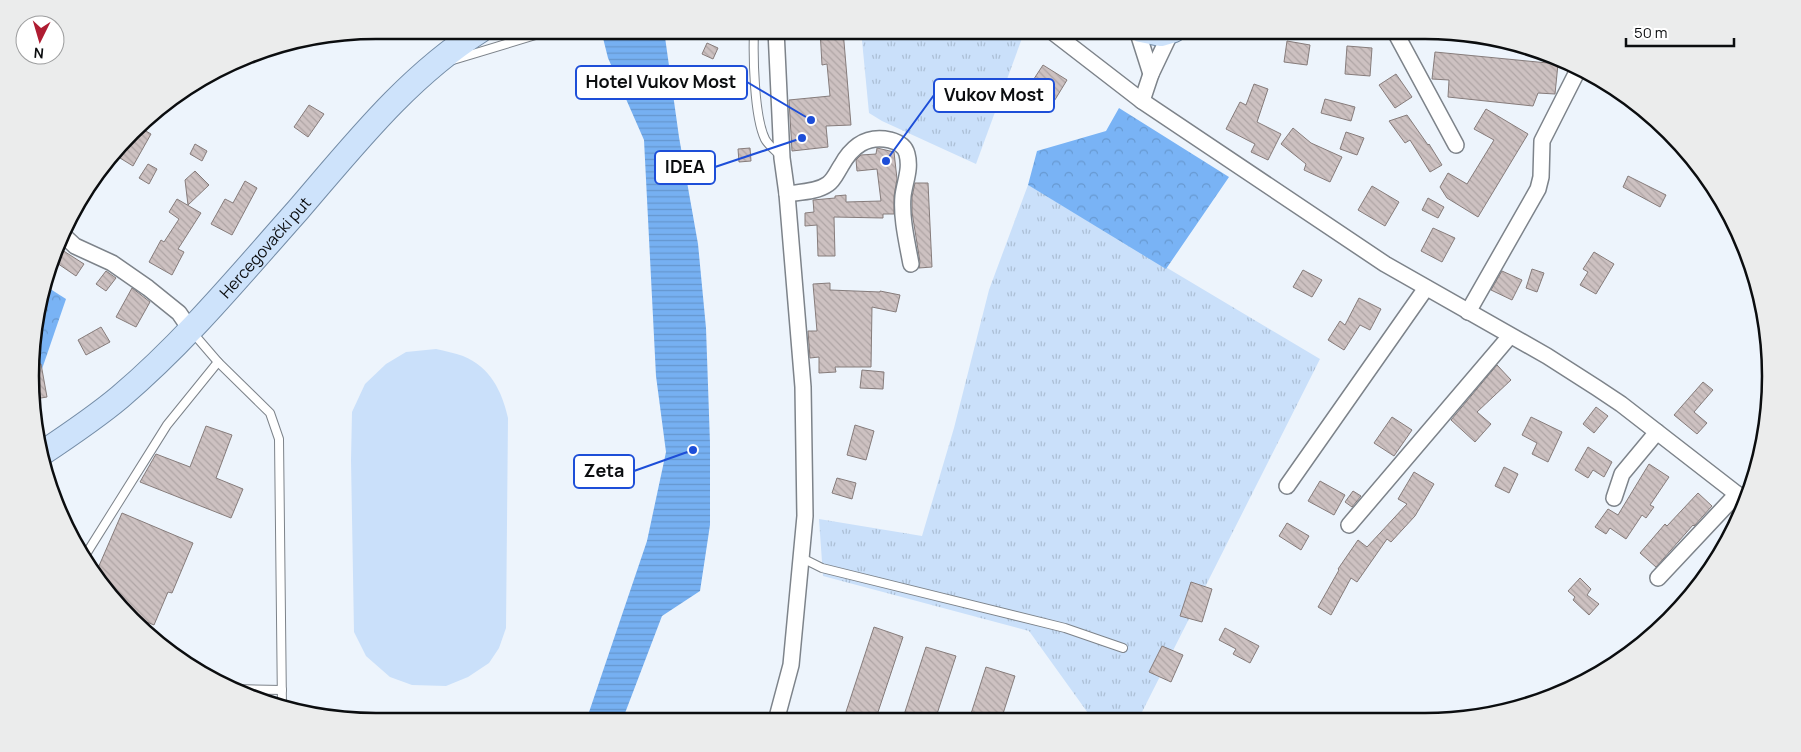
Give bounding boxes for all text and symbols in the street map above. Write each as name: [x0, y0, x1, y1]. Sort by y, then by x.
north arrow: [15, 15, 65, 65]
scale bar: [1626, 15, 1734, 47]
text: 50 m: [1634, 22, 1668, 43]
text: N: [33, 44, 45, 63]
callout: Hotel Vukov Most: [576, 66, 747, 99]
text: Hotel Vukov Most: [586, 69, 736, 93]
callout: Vukov Most: [934, 79, 1054, 112]
text: Vukov Most: [944, 82, 1044, 106]
callout: IDEA: [655, 151, 715, 184]
text: IDEA: [665, 154, 705, 178]
street label: Hercegovački put: [214, 192, 316, 303]
callout: Zeta: [574, 455, 634, 488]
text: Zeta: [584, 458, 624, 482]

